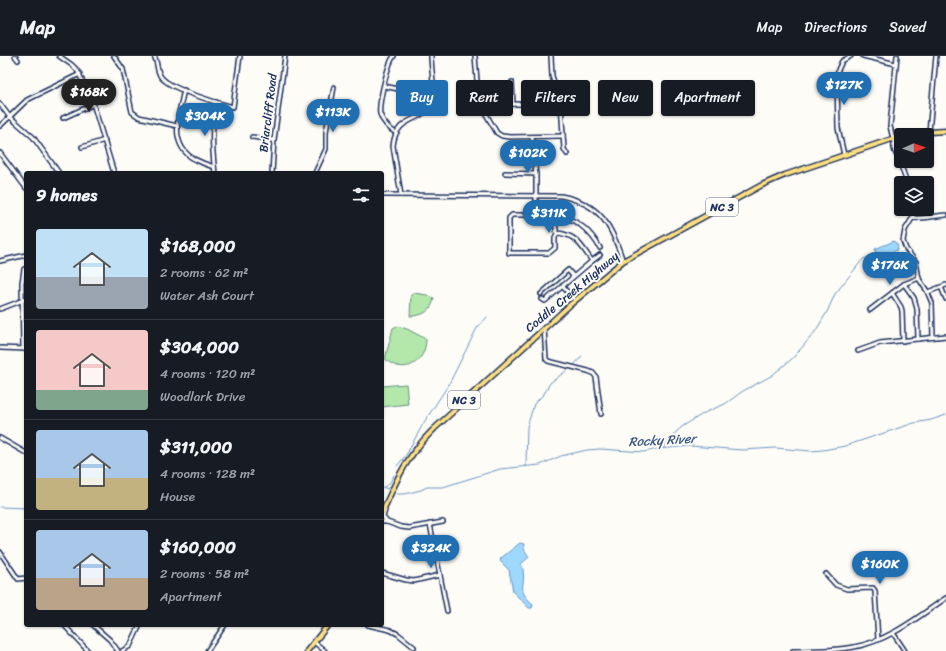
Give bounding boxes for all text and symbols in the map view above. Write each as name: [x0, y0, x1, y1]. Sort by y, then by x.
text: Map: [20, 11, 55, 44]
text: Map: [756, 15, 782, 40]
text: Directions: [804, 15, 867, 40]
text: Saved: [889, 15, 926, 40]
street label: Briarcliff Road: [252, 71, 284, 154]
pin: $127K: [816, 72, 872, 106]
text: $127K: [825, 73, 863, 96]
pin: $168K: [61, 79, 117, 113]
text: $168K: [70, 80, 108, 103]
chip: Buy: [396, 80, 448, 116]
chip: Rent: [456, 80, 513, 116]
chip: Filters: [521, 80, 590, 116]
chip: New: [598, 80, 653, 116]
chip: Apartment: [661, 80, 755, 116]
pin: $113K: [305, 99, 361, 133]
text: $113K: [316, 100, 350, 123]
pin: $304K: [177, 103, 233, 137]
text: $304K: [185, 104, 225, 127]
north arrow: [894, 128, 934, 168]
map controls: [894, 128, 934, 216]
pin: $102K: [500, 140, 556, 174]
text: $102K: [509, 141, 547, 164]
button: layers: [894, 176, 934, 216]
text: 9 homes: [36, 180, 97, 210]
icon: filters: [350, 184, 372, 206]
road number: NC 3: [706, 198, 738, 216]
pin: $311K: [521, 200, 577, 234]
text: $311K: [532, 201, 566, 224]
text: $168,000: [160, 231, 235, 261]
icon: home: [68, 245, 116, 293]
street label: Coddle Creek Highway: [520, 245, 625, 338]
pin: $176K: [862, 252, 918, 286]
text: $176K: [871, 253, 909, 276]
text: 2 rooms · 62 m²: [160, 261, 248, 284]
text: Water Ash Court: [160, 284, 254, 307]
text: $304,000: [160, 332, 239, 362]
icon: home: [68, 346, 116, 394]
text: 4 rooms · 120 m²: [160, 362, 255, 385]
text: Woodlark Drive: [160, 385, 245, 408]
road number: NC 3: [448, 391, 480, 409]
water label: Rocky River: [628, 427, 699, 453]
text: $311,000: [160, 432, 232, 462]
icon: home: [68, 446, 116, 494]
text: 4 rooms · 128 m²: [160, 462, 255, 485]
text: House: [160, 485, 195, 508]
text: $160,000: [160, 532, 236, 562]
pin: $324K: [403, 535, 459, 569]
text: $324K: [411, 536, 451, 559]
icon: home: [68, 546, 116, 594]
pin: $160K: [852, 551, 908, 585]
text: $160K: [861, 552, 899, 575]
text: 2 rooms · 58 m²: [160, 562, 249, 585]
text: Apartment: [160, 585, 221, 608]

